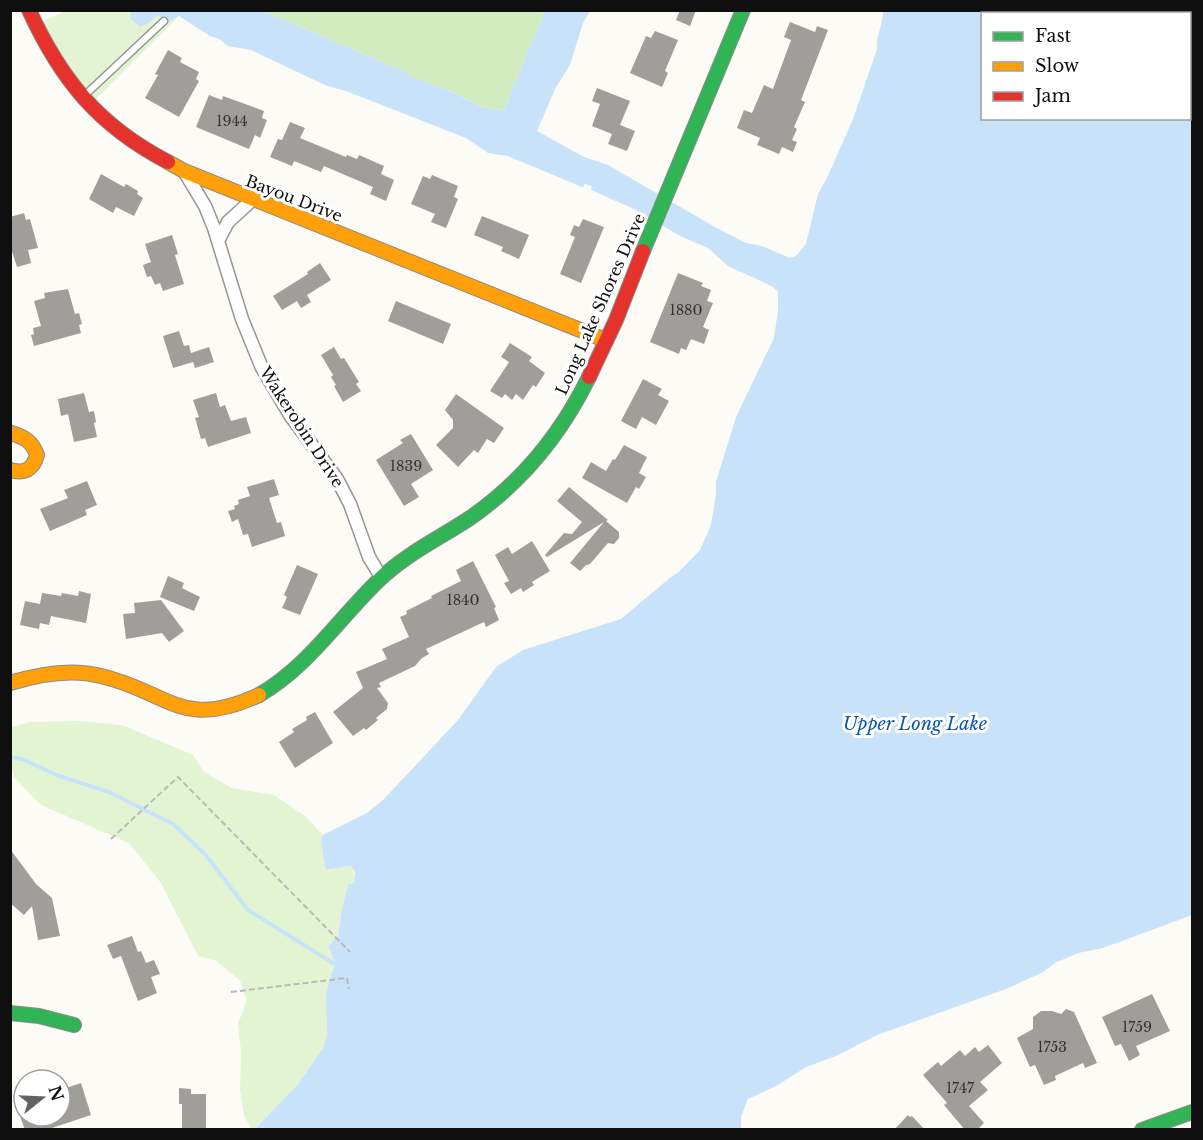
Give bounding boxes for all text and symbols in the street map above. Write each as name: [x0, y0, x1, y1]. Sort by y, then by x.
legend: [981, 12, 1191, 120]
text: Fast: [1035, 25, 1072, 47]
text: Slow: [1035, 55, 1080, 77]
text: Jam: [1033, 85, 1071, 107]
house number: 1944: [216, 112, 248, 130]
street label: Bayou Drive: [243, 170, 345, 226]
street label: Long Lake Shores Drive: [551, 210, 649, 398]
house number: 1880: [669, 301, 703, 319]
street label: Wakerobin Drive: [255, 362, 348, 491]
house number: 1839: [390, 457, 422, 475]
house number: 1840: [447, 591, 479, 609]
water label: Upper Long Lake: [843, 713, 987, 735]
house number: 1759: [1122, 1018, 1152, 1036]
house number: 1753: [1037, 1038, 1067, 1056]
north arrow: [12, 1068, 72, 1128]
house number: 1747: [946, 1079, 975, 1097]
text: N: [44, 1083, 68, 1104]

